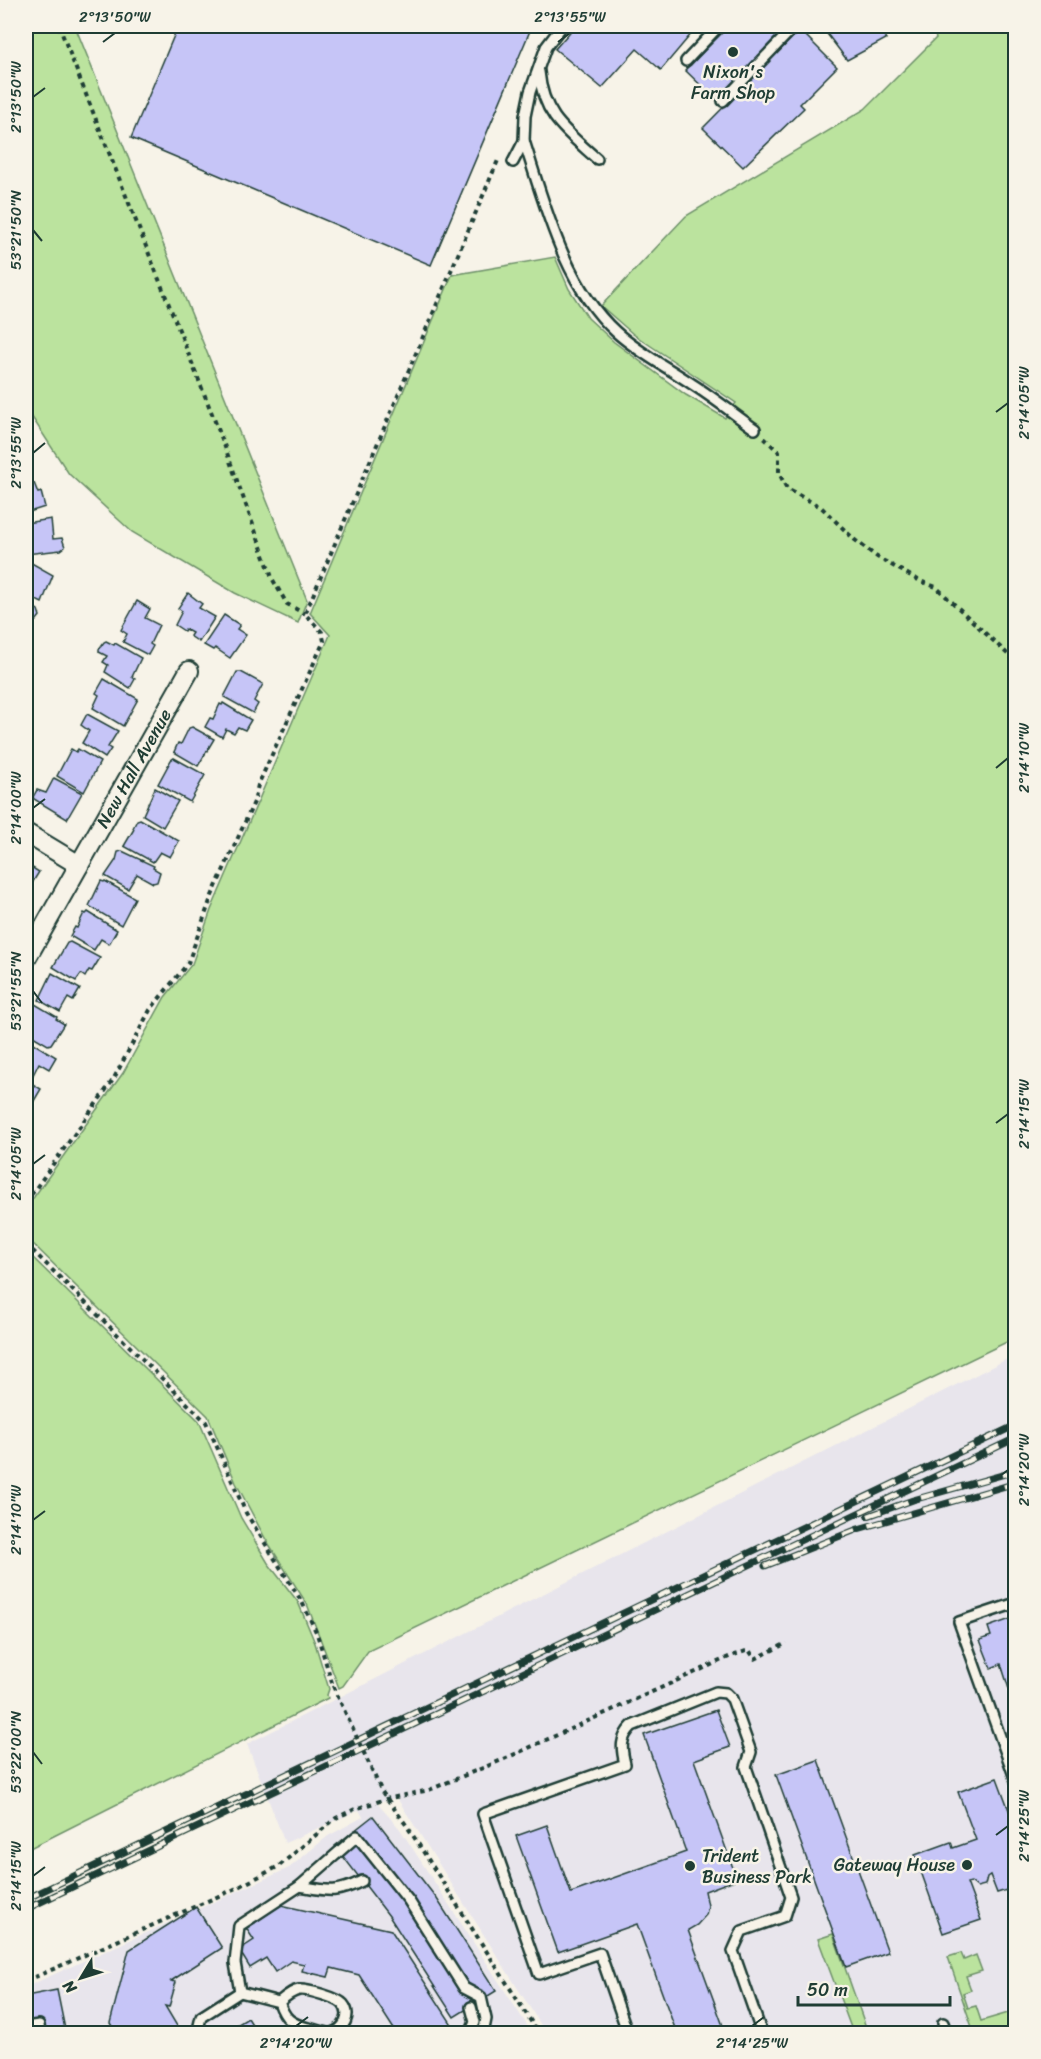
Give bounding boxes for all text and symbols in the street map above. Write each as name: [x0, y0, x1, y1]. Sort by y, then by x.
text: 2°13'50"W: [79, 4, 151, 30]
text: 2°13'55"W: [534, 4, 606, 30]
marker: Nixon's Farm Shop: [726, 45, 740, 59]
place label: Nixon's Farm Shop: [691, 56, 776, 109]
text: 2°13'50"W: [3, 61, 29, 133]
text: 53°21'50"N: [3, 190, 29, 270]
text: 2°14'05"W: [1011, 366, 1037, 439]
text: 2°13'55"W: [3, 417, 29, 489]
street label: New Hall Avenue: [87, 703, 181, 834]
text: 2°14'10"W: [1011, 722, 1037, 793]
text: 2°14'00"W: [3, 771, 29, 845]
text: 53°21'55"N: [3, 951, 29, 1031]
text: 2°14'15"W: [1011, 1079, 1037, 1149]
text: 2°14'05"W: [3, 1127, 29, 1200]
text: 2°14'20"W: [1011, 1433, 1037, 1506]
text: 2°14'10"W: [3, 1484, 29, 1555]
text: 53°22'00"N: [3, 1710, 29, 1793]
text: 2°14'25"W: [1011, 1790, 1037, 1862]
place label: Trident Business Park: [702, 1840, 812, 1893]
text: 2°14'15"W: [3, 1841, 29, 1911]
place label: Gateway House: [834, 1849, 955, 1881]
marker: Gateway House: [960, 1858, 974, 1872]
marker: Trident Business Park: [683, 1859, 697, 1873]
north arrow: [51, 1948, 111, 2008]
scale bar: [798, 1969, 950, 2007]
text: N: [54, 1973, 85, 2001]
text: 50 m: [807, 1974, 848, 2006]
text: 2°14'20"W: [260, 2030, 333, 2056]
text: 2°14'25"W: [716, 2030, 788, 2056]

